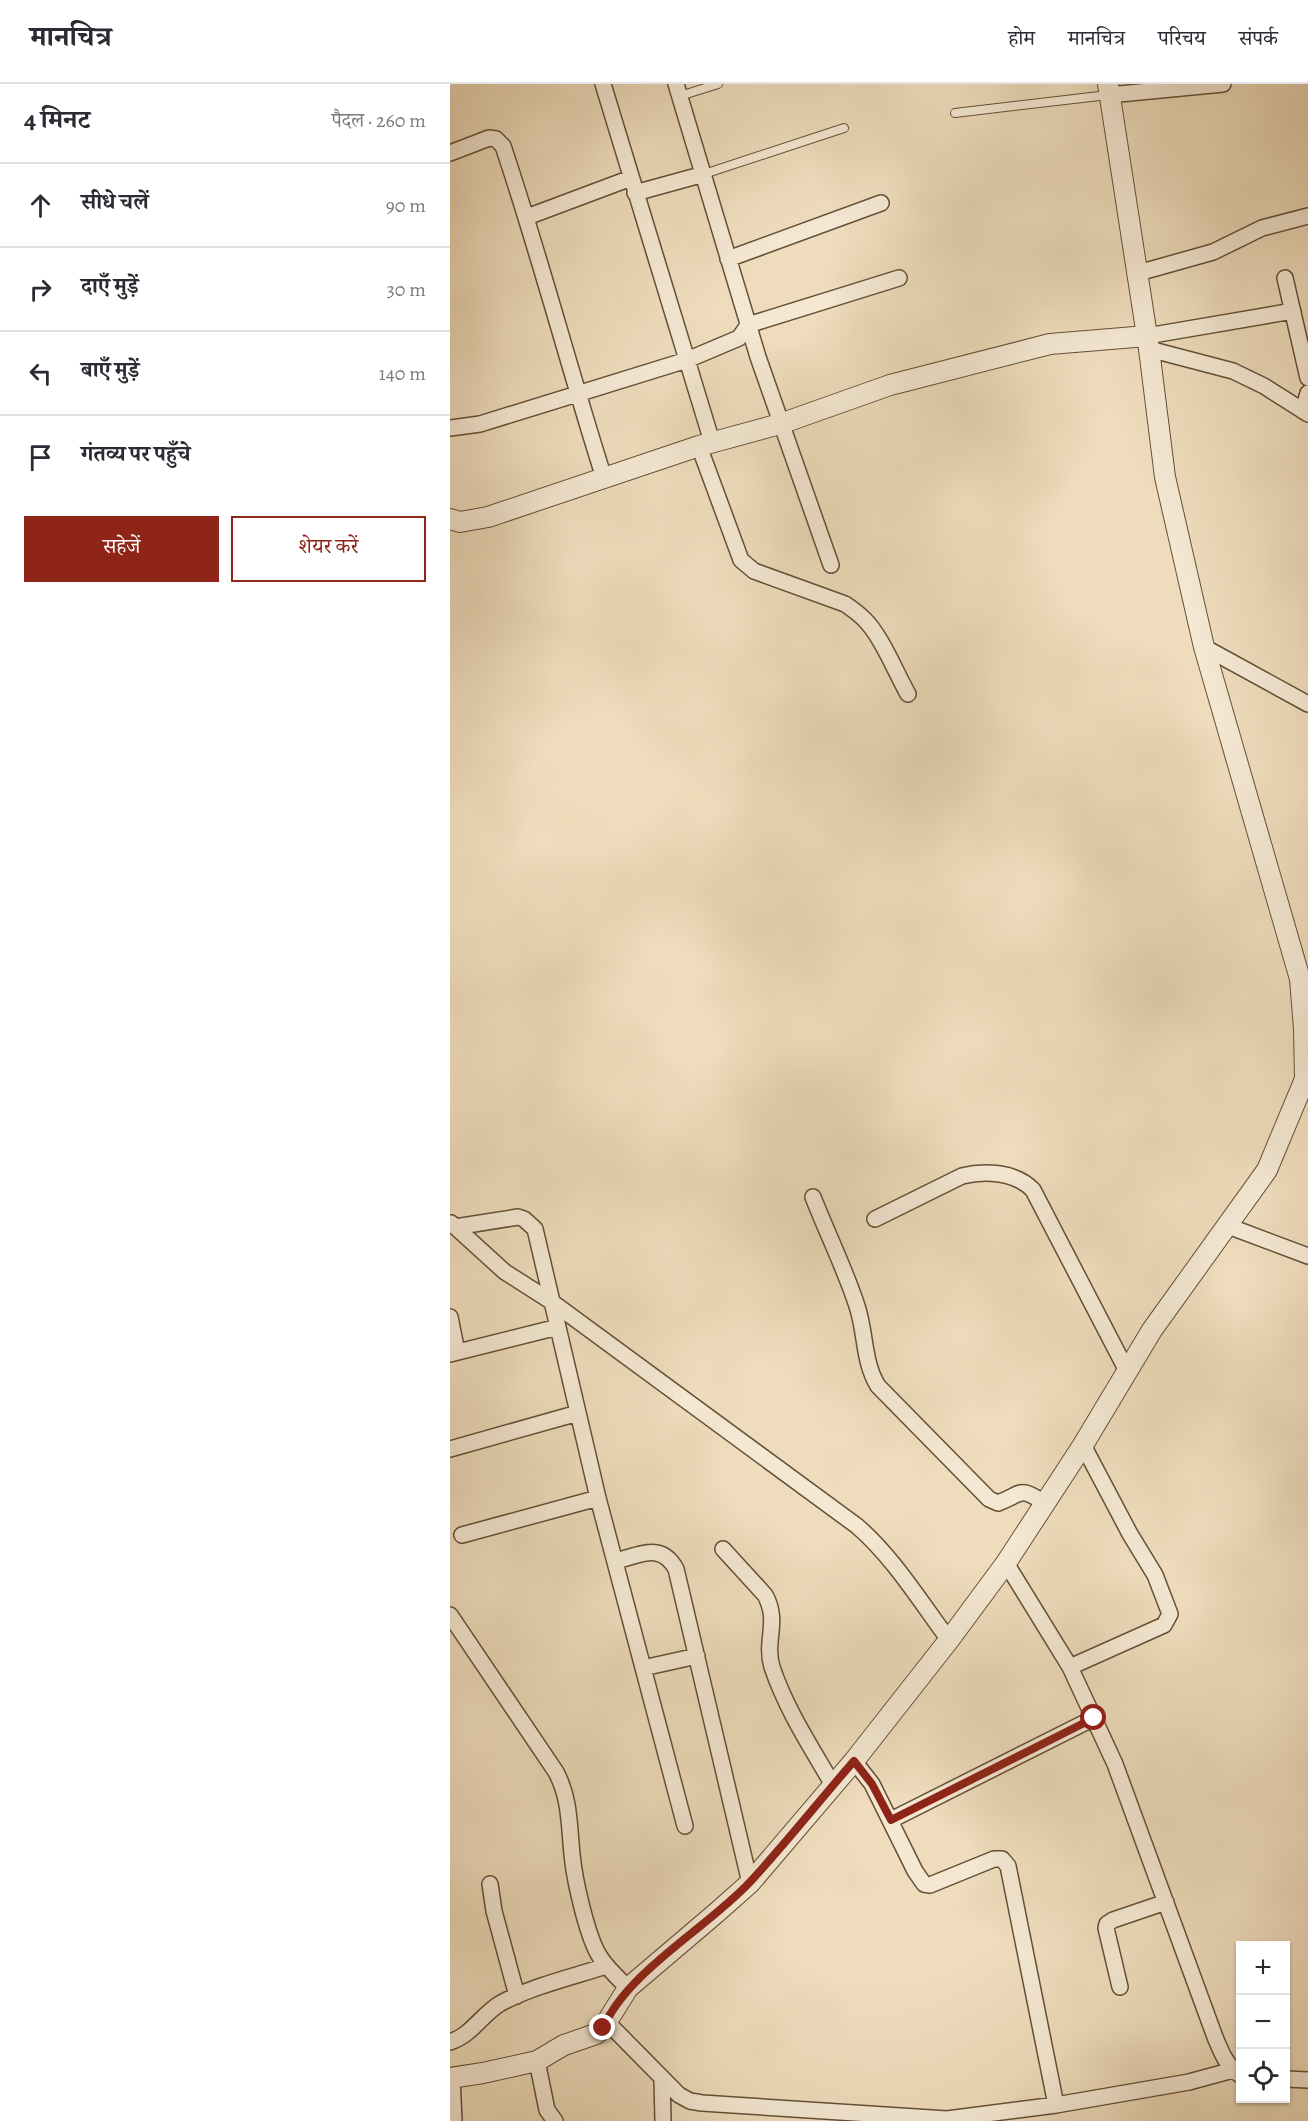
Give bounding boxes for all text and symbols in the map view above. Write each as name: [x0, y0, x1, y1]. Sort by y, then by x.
text: मानचित्र: [30, 18, 112, 56]
text: होम: [1008, 24, 1035, 52]
text: मानचित्र: [1068, 24, 1125, 52]
text: परिचय: [1158, 24, 1206, 52]
text: संपर्क: [1239, 24, 1278, 52]
text: 4 मिनट: [24, 102, 90, 137]
text: पैदल · 260 m: [331, 107, 426, 134]
text: सीधे चलें: [81, 187, 149, 217]
icon: ahead: [24, 189, 57, 222]
text: 90 m: [386, 192, 426, 219]
text: दाएँ मुड़ें: [81, 271, 139, 301]
icon: right: [24, 273, 57, 306]
text: 30 m: [386, 276, 426, 303]
text: बाएँ मुड़ें: [81, 355, 139, 385]
icon: left: [24, 357, 57, 390]
text: 140 m: [379, 360, 426, 387]
text: गंतव्य पर पहुँचे: [81, 439, 190, 469]
icon: arrive: [24, 441, 57, 474]
button: सहेजें: [24, 516, 219, 582]
button: शेयर करें: [231, 516, 426, 582]
route start: [1080, 1704, 1106, 1730]
map controls: [1236, 1941, 1290, 2103]
button: +: [1236, 1941, 1290, 1995]
button: −: [1236, 1995, 1290, 2049]
route end: [589, 2014, 615, 2040]
button: locate: [1236, 2049, 1290, 2103]

